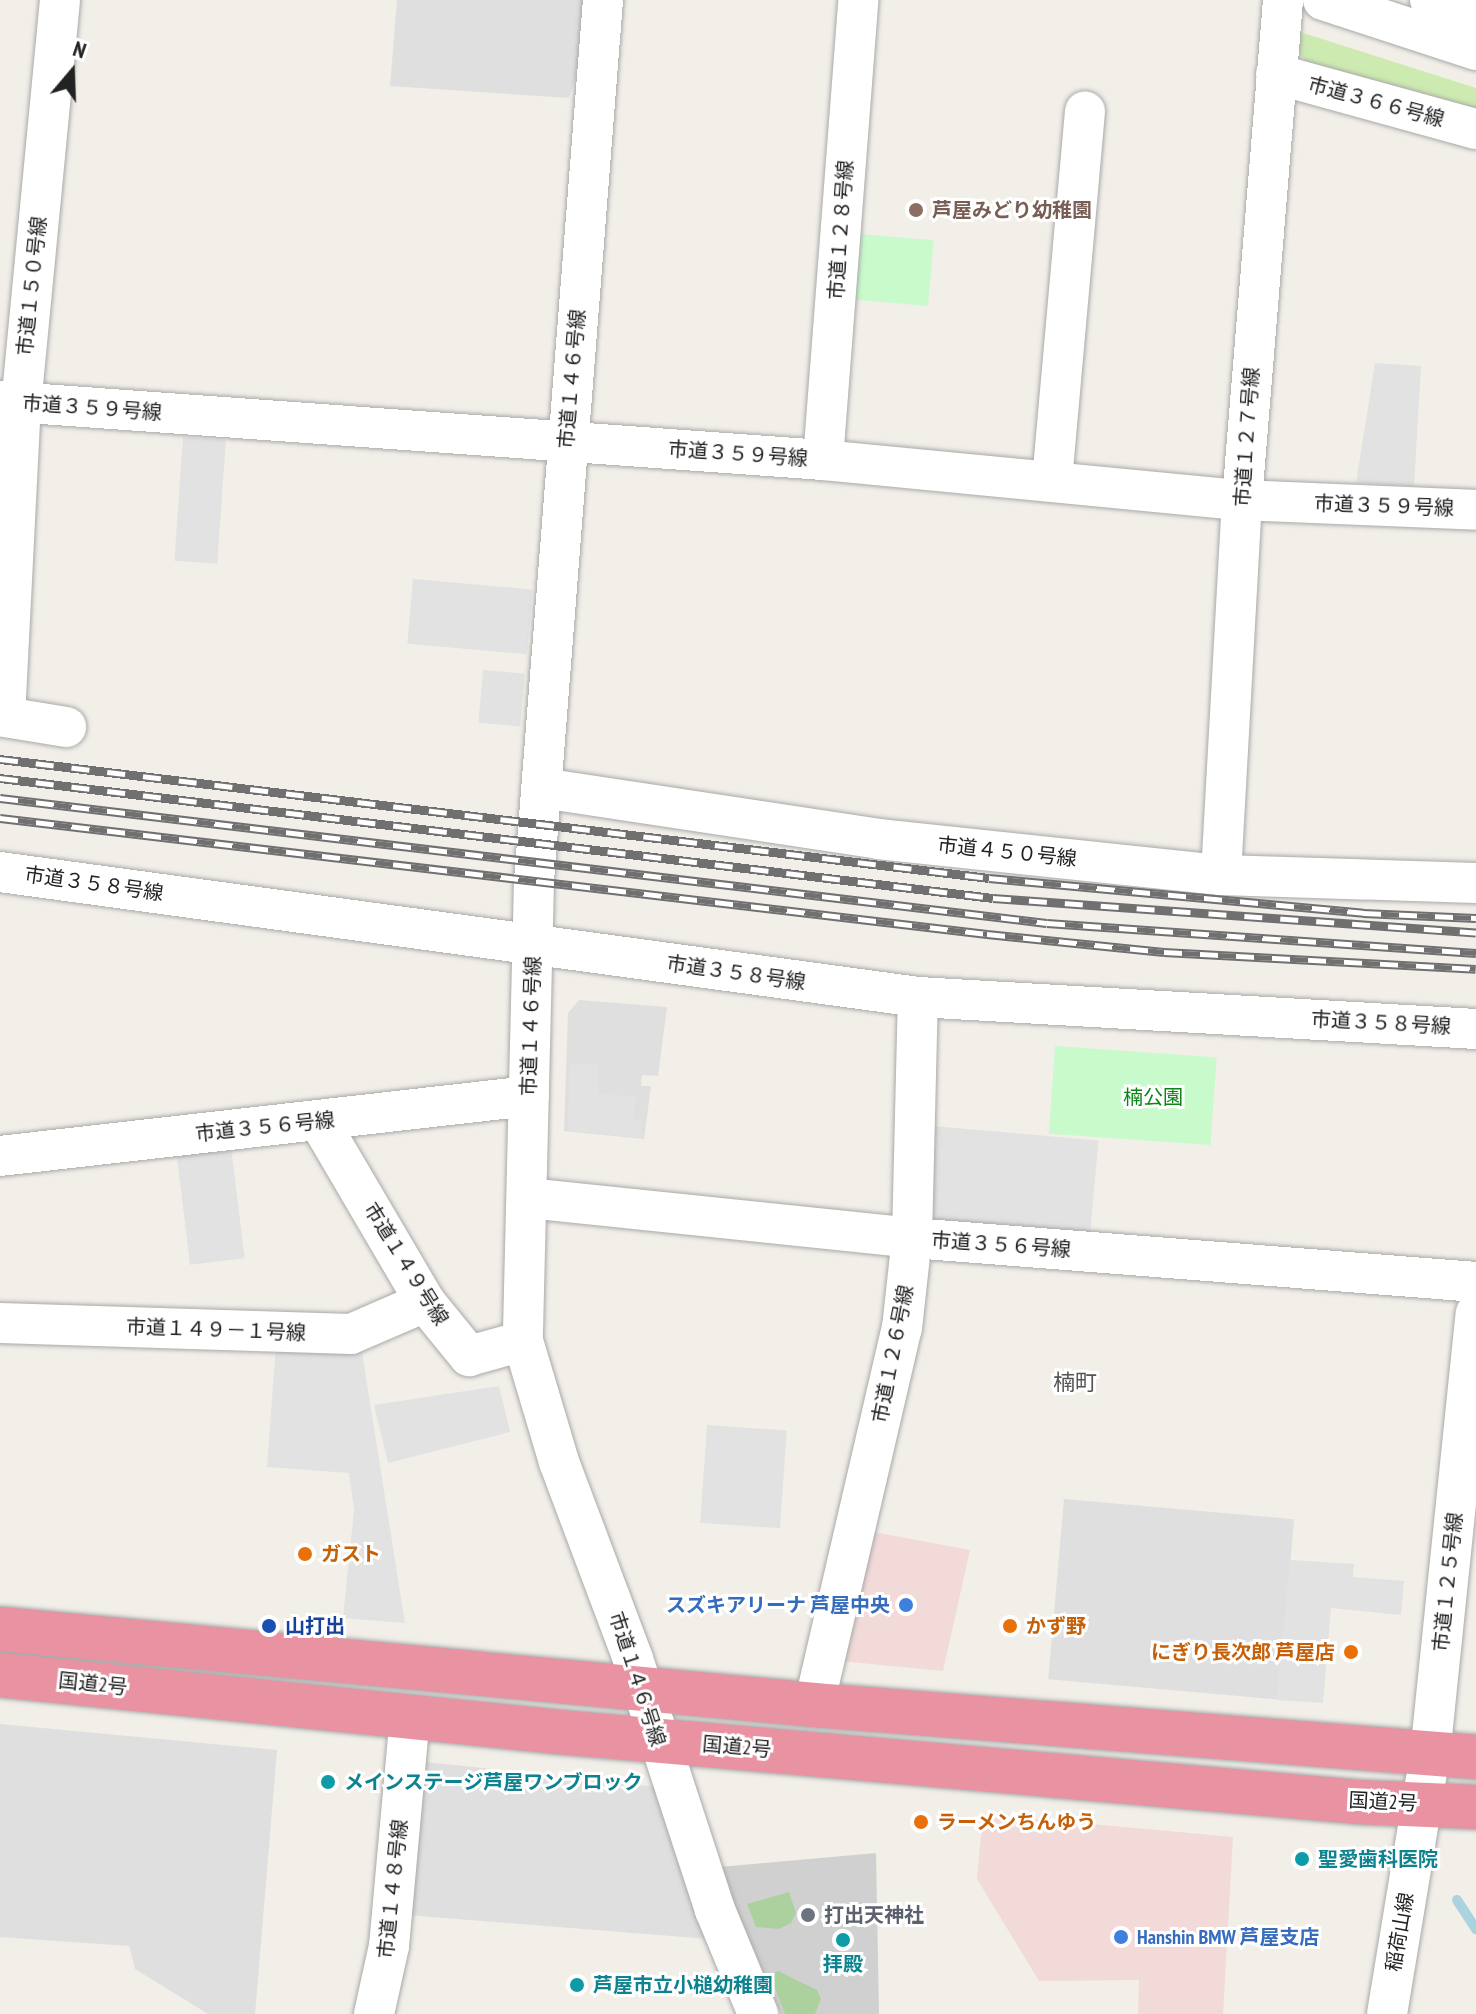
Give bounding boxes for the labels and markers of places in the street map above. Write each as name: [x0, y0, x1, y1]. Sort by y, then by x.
place label: 芦屋みどり幼稚園: [932, 198, 1092, 222]
marker: 芦屋みどり幼稚園: [907, 201, 925, 219]
place label: ガスト: [321, 1542, 381, 1566]
marker: ガスト: [296, 1545, 314, 1563]
place label: スズキアリーナ 芦屋中央: [666, 1593, 890, 1617]
marker: スズキアリーナ 芦屋中央: [897, 1596, 915, 1614]
place label: 山打出: [285, 1614, 345, 1638]
place label: かず野: [1026, 1614, 1086, 1638]
marker: 山打出: [260, 1617, 278, 1635]
marker: かず野: [1001, 1617, 1019, 1635]
place label: にぎり長次郎 芦屋店: [1151, 1640, 1335, 1664]
marker: にぎり長次郎 芦屋店: [1342, 1643, 1360, 1661]
place label: メインステージ芦屋ワンブロック: [344, 1770, 644, 1794]
marker: メインステージ芦屋ワンブロック: [319, 1773, 337, 1791]
place label: ラーメンちんゆう: [937, 1810, 1097, 1834]
marker: ラーメンちんゆう: [912, 1813, 930, 1831]
place label: 聖愛歯科医院: [1318, 1847, 1438, 1871]
marker: 聖愛歯科医院: [1293, 1850, 1311, 1868]
place label: 打出天神社: [824, 1903, 924, 1927]
marker: 打出天神社: [799, 1906, 817, 1924]
place label: Hanshin BMW 芦屋支店: [1137, 1925, 1320, 1949]
marker: Hanshin BMW 芦屋支店: [1112, 1928, 1130, 1946]
marker: 拝殿: [834, 1931, 852, 1949]
place label: 拝殿: [823, 1952, 863, 1976]
place label: 芦屋市立小槌幼稚園: [593, 1973, 773, 1997]
marker: 芦屋市立小槌幼稚園: [568, 1976, 586, 1994]

